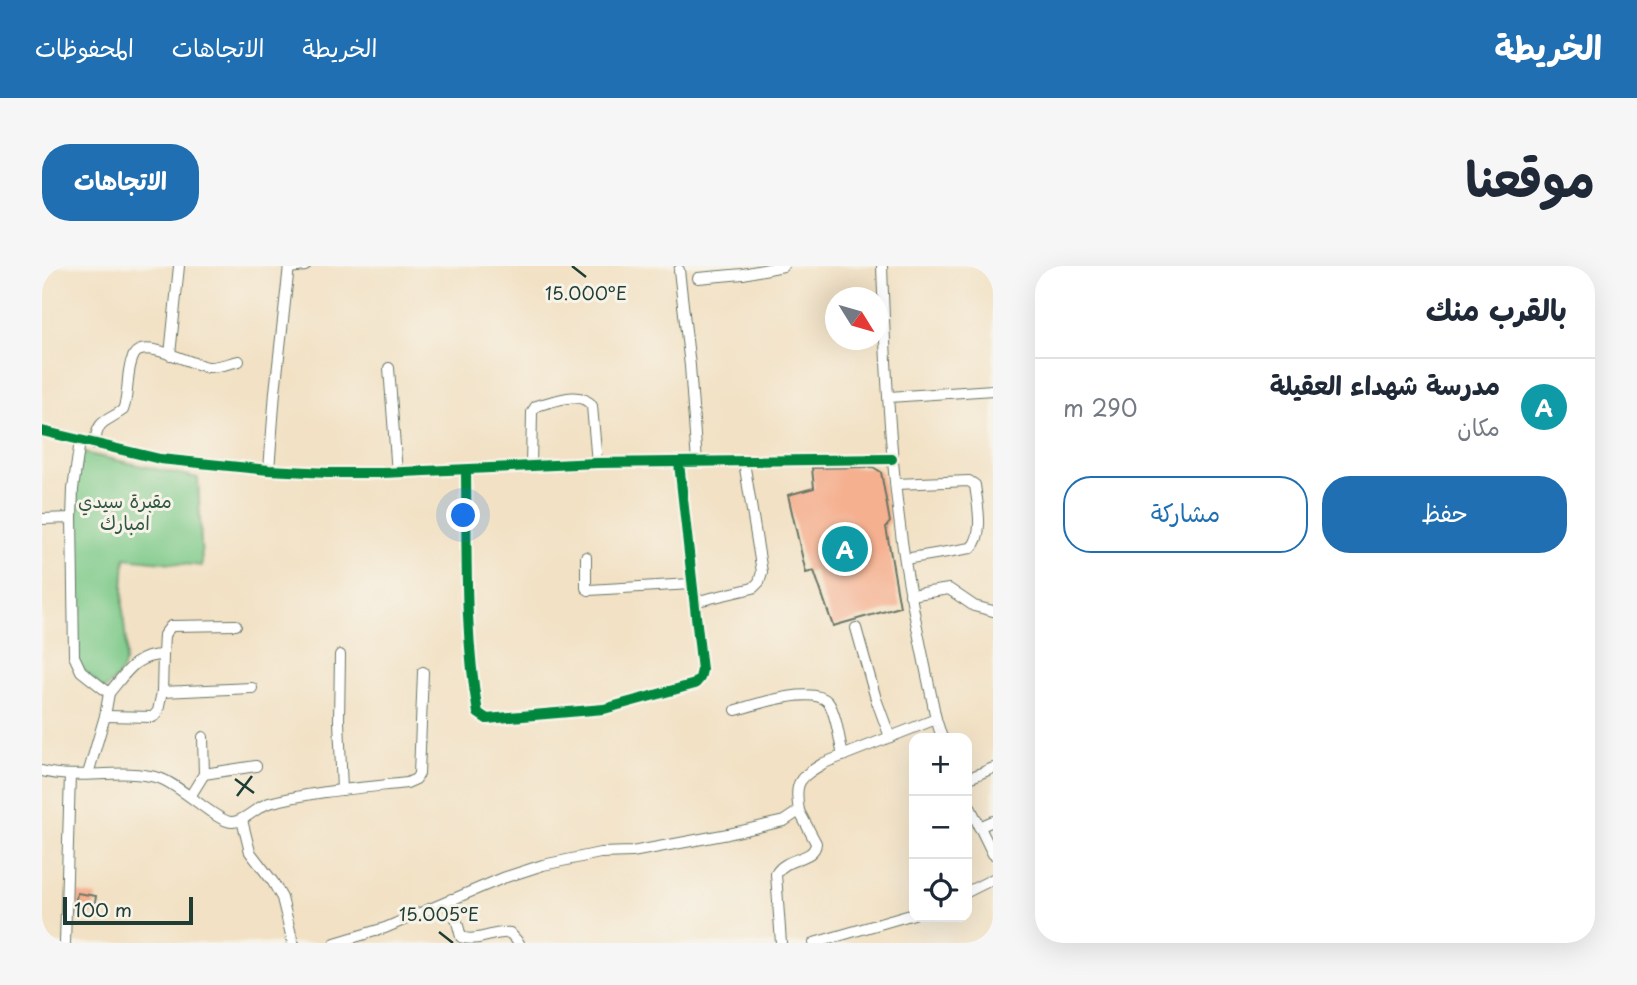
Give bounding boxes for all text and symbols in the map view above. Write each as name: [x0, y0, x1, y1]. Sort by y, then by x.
text: الخريطة: [1495, 21, 1602, 71]
text: المحفوظات: [35, 29, 134, 65]
text: الاتجاهات: [172, 29, 265, 65]
text: الخريطة: [303, 29, 377, 65]
text: موقعنا: [1465, 140, 1595, 214]
button: الاتجاهات: [42, 144, 199, 221]
text: 15.000°E: [545, 279, 627, 306]
text: بالقرب منك: [1426, 286, 1567, 331]
north arrow: [825, 287, 888, 350]
text: مدرسة شهداء العقيلة: [1270, 365, 1500, 404]
text: 290 m: [1063, 390, 1138, 425]
text: A: [1535, 390, 1553, 425]
text: مكان: [1457, 409, 1500, 444]
button: مشاركة: [1063, 476, 1308, 553]
button: حفظ: [1322, 476, 1567, 553]
park label: مقبرة سيدي امبارك: [78, 486, 172, 536]
your location: [446, 498, 480, 532]
pin: A: [822, 523, 868, 575]
map controls: [909, 733, 972, 922]
button: +: [909, 733, 972, 796]
button: −: [909, 796, 972, 859]
button: locate: [909, 859, 972, 922]
scale bar: [63, 894, 192, 926]
text: 100 m: [74, 895, 132, 923]
text: 15.005°E: [399, 900, 479, 927]

